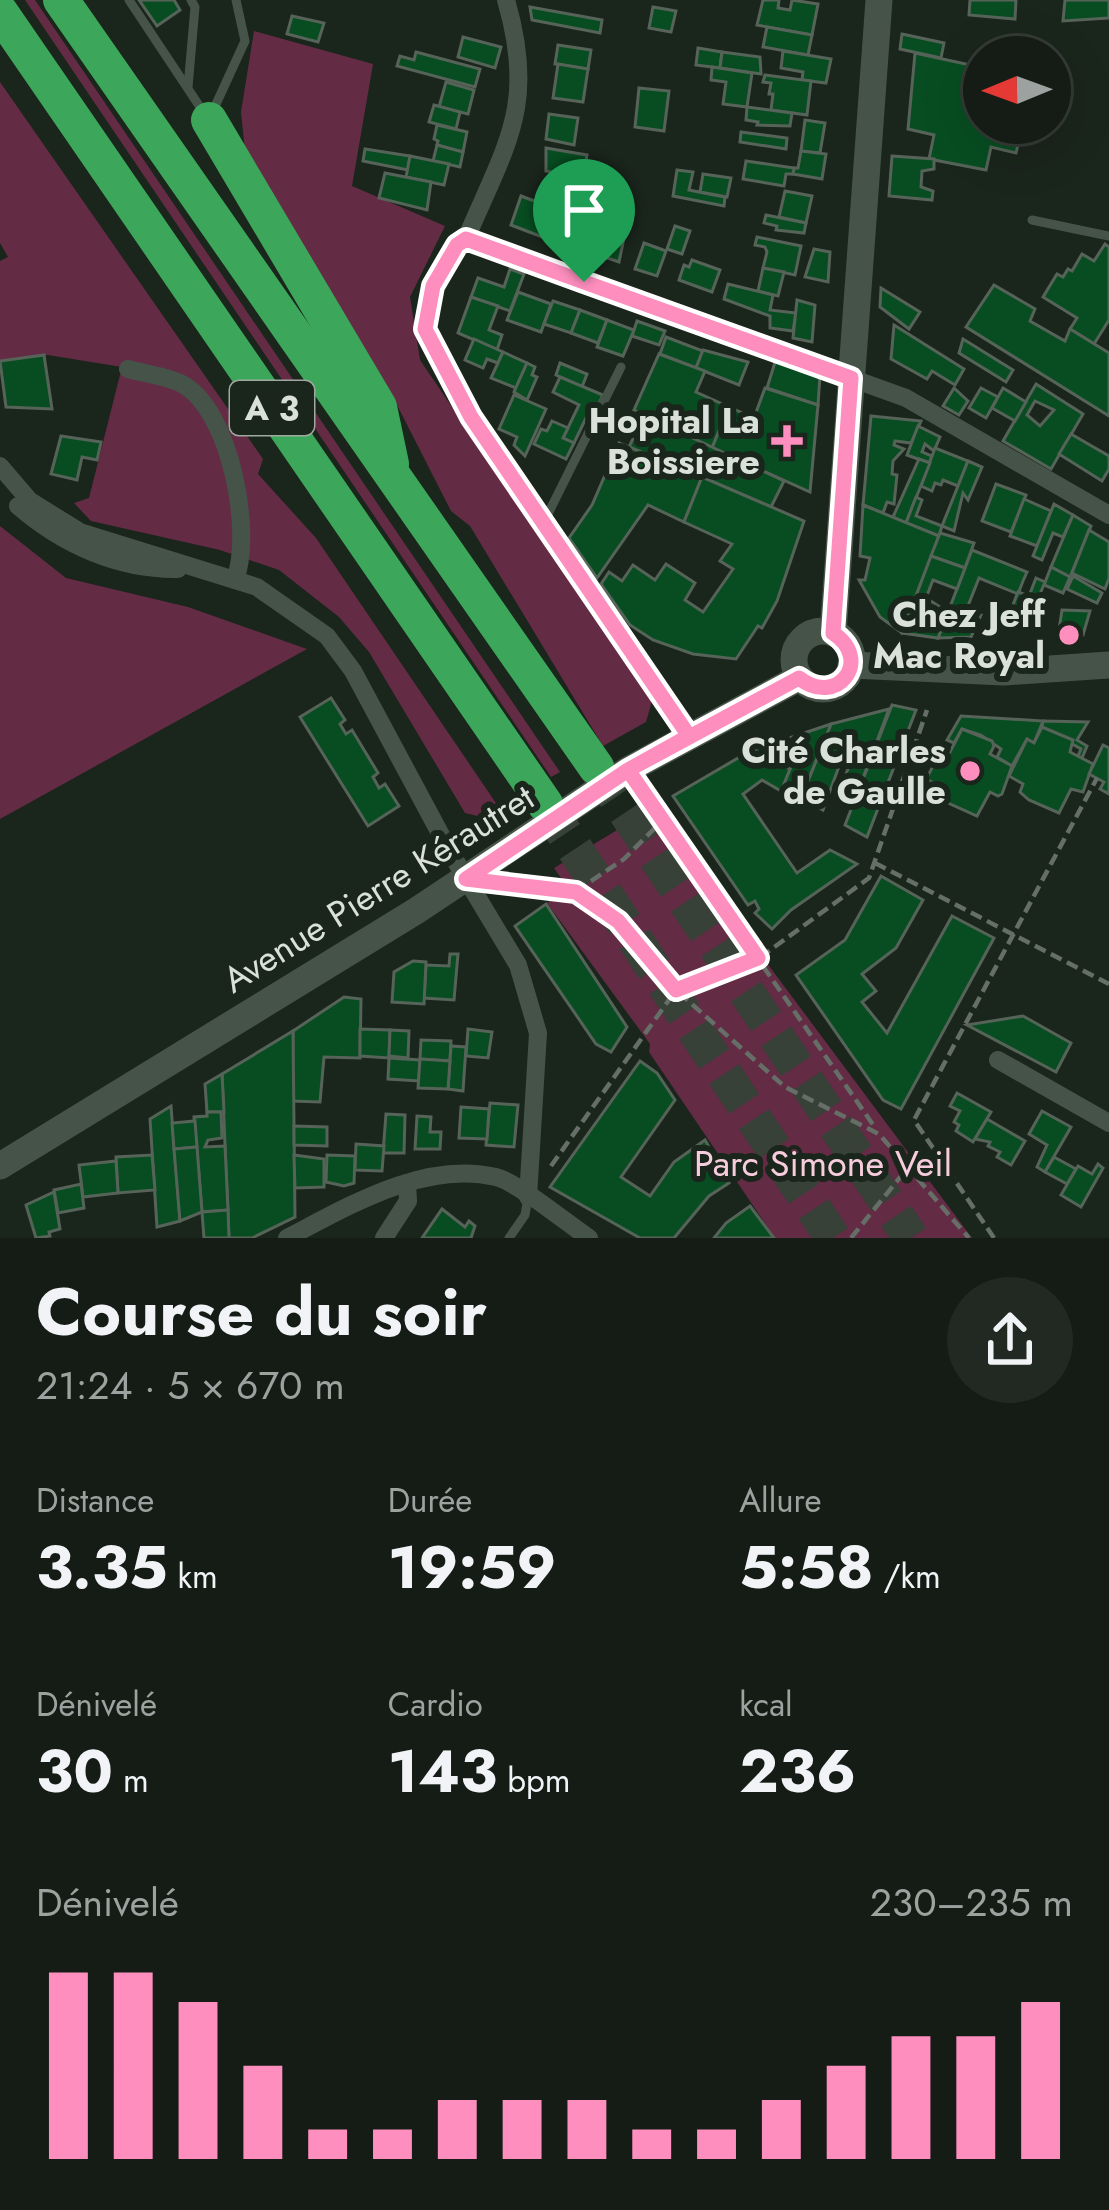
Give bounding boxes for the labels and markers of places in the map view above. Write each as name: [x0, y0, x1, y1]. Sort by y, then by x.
pin: [533, 159, 635, 282]
place label: Hopital La Boissiere: [589, 394, 760, 487]
marker: Hopital La Boissiere: [771, 425, 803, 457]
place label: Chez Jeff Mac Royal: [873, 588, 1047, 681]
marker: Chez Jeff Mac Royal: [1056, 622, 1082, 648]
place label: Cité Charles de Gaulle: [741, 724, 946, 817]
marker: Cité Charles de Gaulle: [957, 758, 983, 784]

